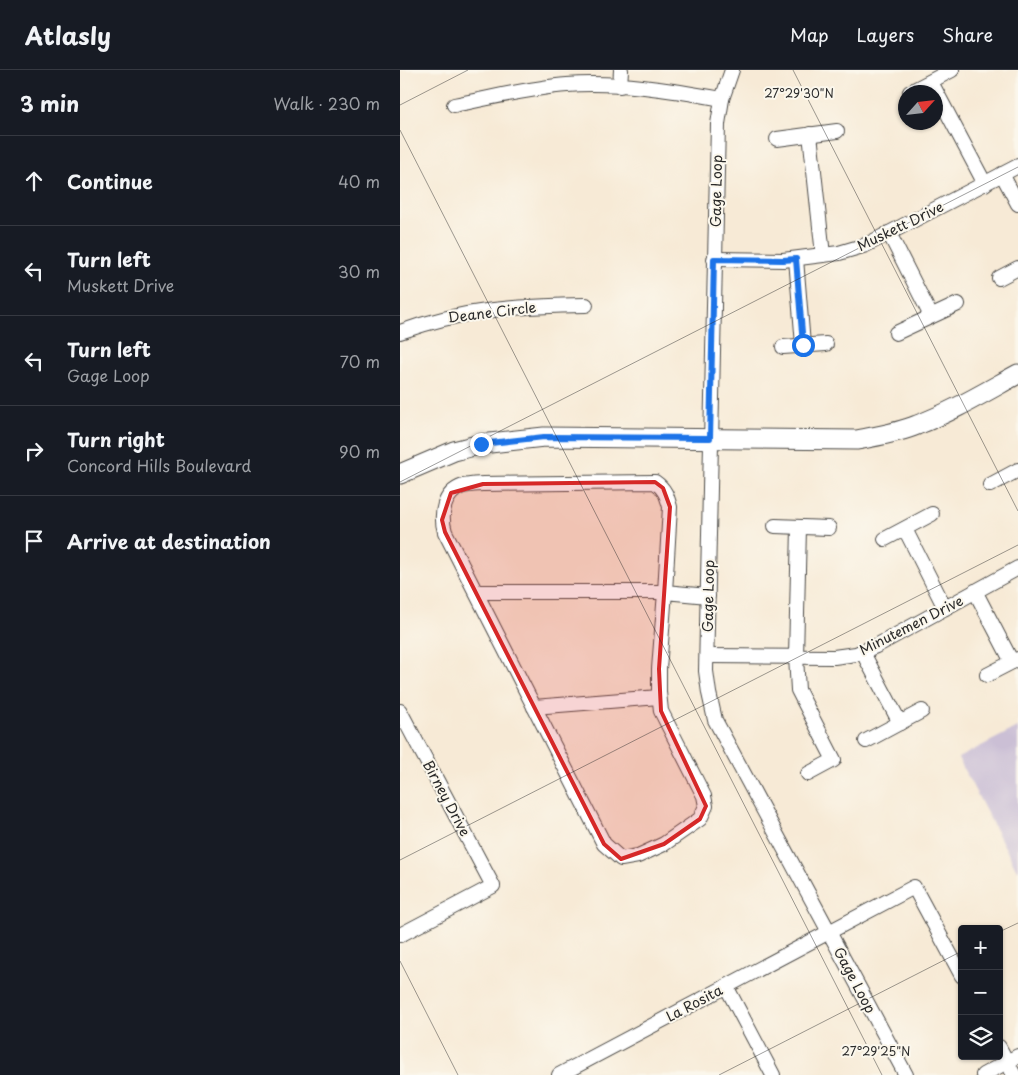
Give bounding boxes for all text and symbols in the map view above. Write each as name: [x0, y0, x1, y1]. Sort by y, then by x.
text: Atlasly: [25, 17, 111, 53]
text: Map: [790, 21, 829, 48]
text: Layers: [857, 21, 914, 48]
text: Share: [942, 21, 993, 48]
text: 27°29'30"N: [764, 84, 834, 102]
north arrow: [898, 85, 943, 130]
text: 3 min: [20, 87, 79, 119]
text: Walk · 230 m: [273, 91, 380, 115]
street label: Gage Loop: [705, 155, 727, 227]
icon: ahead: [20, 167, 48, 195]
text: Continue: [67, 167, 153, 195]
text: 40 m: [338, 169, 380, 193]
street label: Muskett Drive: [853, 196, 947, 256]
text: Turn left: [67, 245, 151, 273]
icon: left: [20, 257, 48, 285]
text: 30 m: [338, 259, 380, 283]
text: Muskett Drive: [67, 273, 174, 297]
street label: Deane Circle: [447, 296, 537, 328]
route start: [792, 334, 815, 357]
text: Turn left: [67, 335, 151, 363]
icon: left: [20, 347, 48, 375]
text: 70 m: [340, 349, 380, 373]
text: Gage Loop: [67, 363, 150, 387]
text: Turn right: [67, 425, 165, 453]
route end: [470, 433, 493, 456]
icon: right: [20, 437, 48, 465]
text: 90 m: [339, 439, 380, 463]
text: Concord Hills Boulevard: [67, 453, 251, 477]
icon: arrive: [20, 527, 48, 555]
text: Arrive at destination: [67, 527, 271, 555]
street label: Gage Loop: [697, 560, 719, 632]
street label: Minutemen Drive: [855, 590, 967, 660]
street label: Birney Drive: [418, 756, 476, 840]
map controls: [958, 925, 1003, 1060]
button: +: [958, 925, 1003, 970]
street label: Gage Loop: [829, 943, 881, 1017]
button: −: [958, 970, 1003, 1015]
street label: La Rosita: [662, 979, 726, 1027]
button: layers: [958, 1015, 1003, 1060]
text: 27°29'25"N: [842, 1042, 911, 1060]

